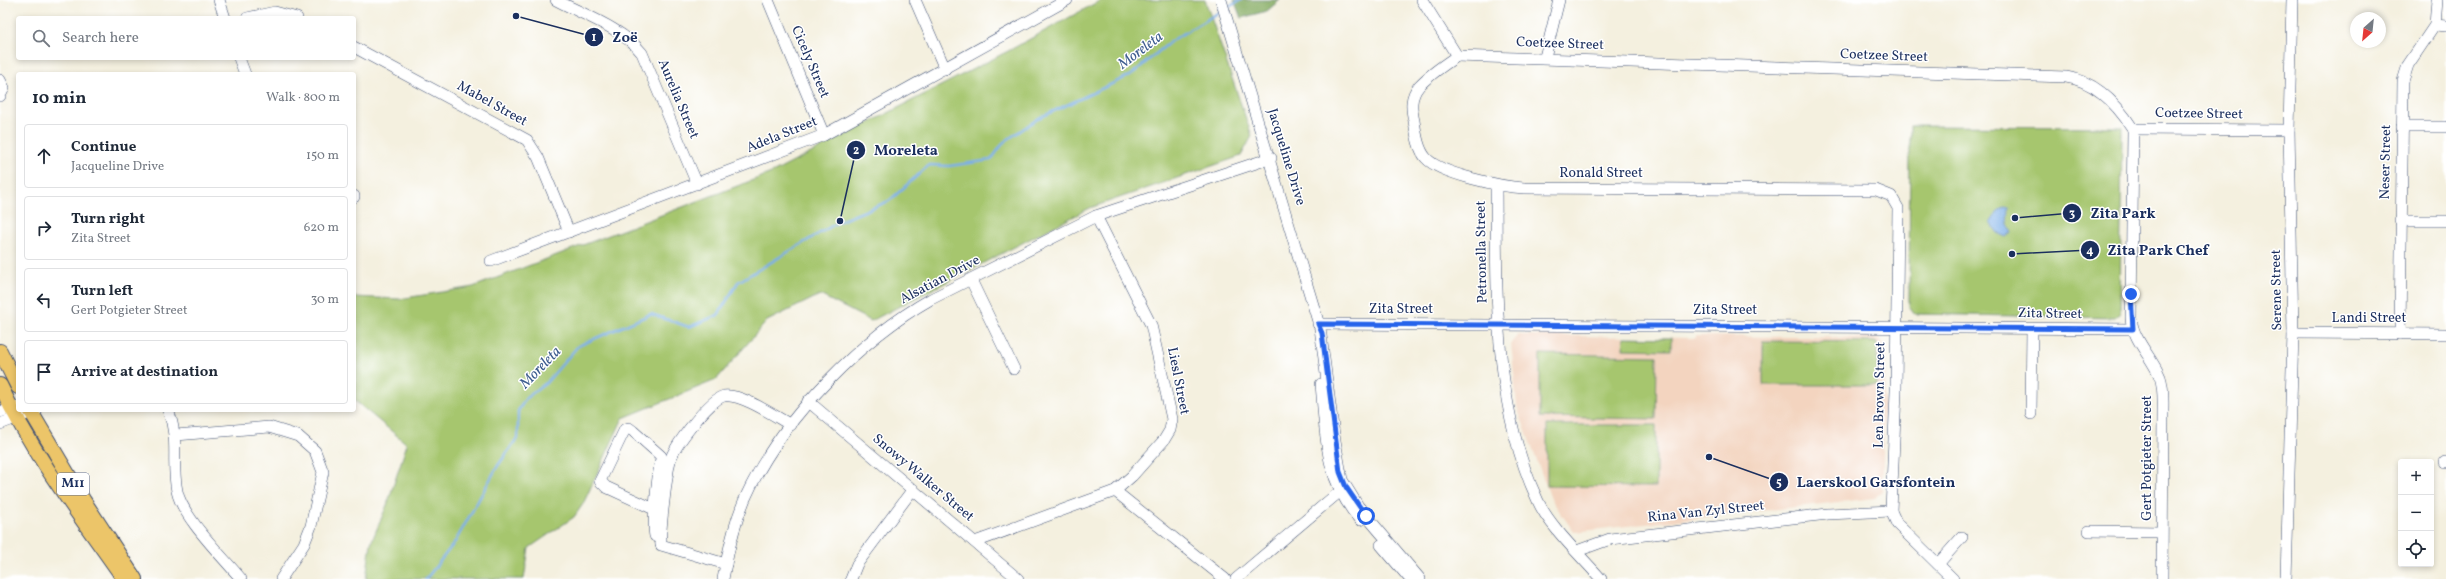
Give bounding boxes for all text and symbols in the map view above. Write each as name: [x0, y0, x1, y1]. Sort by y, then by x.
north arrow: [2350, 12, 2386, 48]
search box: [16, 16, 356, 60]
callout: Zoë: [584, 23, 646, 50]
street label: Cicely Street: [786, 23, 834, 101]
icon: search: [30, 27, 52, 49]
water label: Moreleta: [1113, 27, 1168, 76]
text: Search here: [62, 28, 139, 49]
text: Zoë: [612, 28, 638, 49]
text: 1: [592, 30, 597, 46]
street label: Coetzee Street: [1516, 33, 1604, 55]
street label: Coetzee Street: [1840, 45, 1928, 67]
street label: Aurelia Street: [653, 56, 703, 142]
street label: Mabel Street: [453, 77, 531, 131]
text: 10 min: [32, 87, 86, 110]
text: Walk · 800 m: [266, 89, 340, 107]
street label: Coetzee Street: [2155, 104, 2243, 124]
street label: Jacqueline Drive: [1262, 106, 1310, 208]
street label: Adela Street: [744, 112, 820, 158]
street label: Neser Street: [2376, 124, 2396, 200]
callout: Moreleta: [846, 136, 946, 163]
text: Continue: [71, 137, 136, 158]
text: Moreleta: [874, 141, 938, 162]
text: 2: [853, 143, 859, 159]
icon: ahead: [33, 145, 55, 167]
text: 150 m: [306, 147, 339, 165]
text: Jacqueline Drive: [71, 158, 164, 176]
street label: Ronald Street: [1559, 164, 1643, 183]
callout: Zita Park: [2062, 199, 2163, 226]
street label: Petronella Street: [1472, 200, 1492, 303]
text: Zita Park: [2090, 204, 2156, 225]
text: 3: [2069, 206, 2075, 222]
text: Turn right: [71, 209, 145, 230]
icon: right: [33, 217, 55, 239]
text: 620 m: [304, 219, 339, 237]
text: Zita Street: [71, 230, 131, 248]
callout: Zita Park Chef: [2080, 236, 2217, 263]
text: Zita Park Chef: [2108, 241, 2210, 262]
text: 4: [2086, 243, 2094, 259]
street label: Serene Street: [2267, 249, 2287, 331]
street label: Alsatian Drive: [897, 251, 984, 309]
text: Turn left: [71, 281, 133, 302]
route end: [2122, 285, 2140, 303]
icon: left: [33, 289, 55, 311]
text: 30 m: [311, 291, 339, 309]
street label: Zita Street: [1369, 300, 1433, 319]
street label: Zita Street: [1693, 301, 1757, 320]
text: Gert Potgieter Street: [71, 302, 187, 320]
street label: Zita Street: [2018, 304, 2082, 324]
street label: Landi Street: [2332, 309, 2406, 328]
water label: Moreleta: [515, 342, 566, 395]
street label: Len Brown Street: [1870, 342, 1890, 448]
street label: Liesl Street: [1162, 346, 1194, 416]
icon: arrive: [33, 361, 55, 383]
text: Arrive at destination: [71, 362, 218, 383]
street label: Gert Potgieter Street: [2138, 395, 2157, 521]
street label: Snowy Walker Street: [868, 430, 978, 526]
map controls: [2398, 459, 2434, 567]
button: +: [2398, 459, 2434, 495]
callout: Laerskool Garsfontein: [1769, 468, 1963, 495]
road number: M11: [57, 473, 89, 495]
text: Laerskool Garsfontein: [1797, 473, 1955, 494]
text: 5: [1776, 475, 1782, 491]
button: −: [2398, 495, 2434, 531]
street label: Rina Van Zyl Street: [1647, 496, 1765, 528]
route start: [1357, 507, 1375, 525]
button: locate: [2398, 531, 2434, 567]

